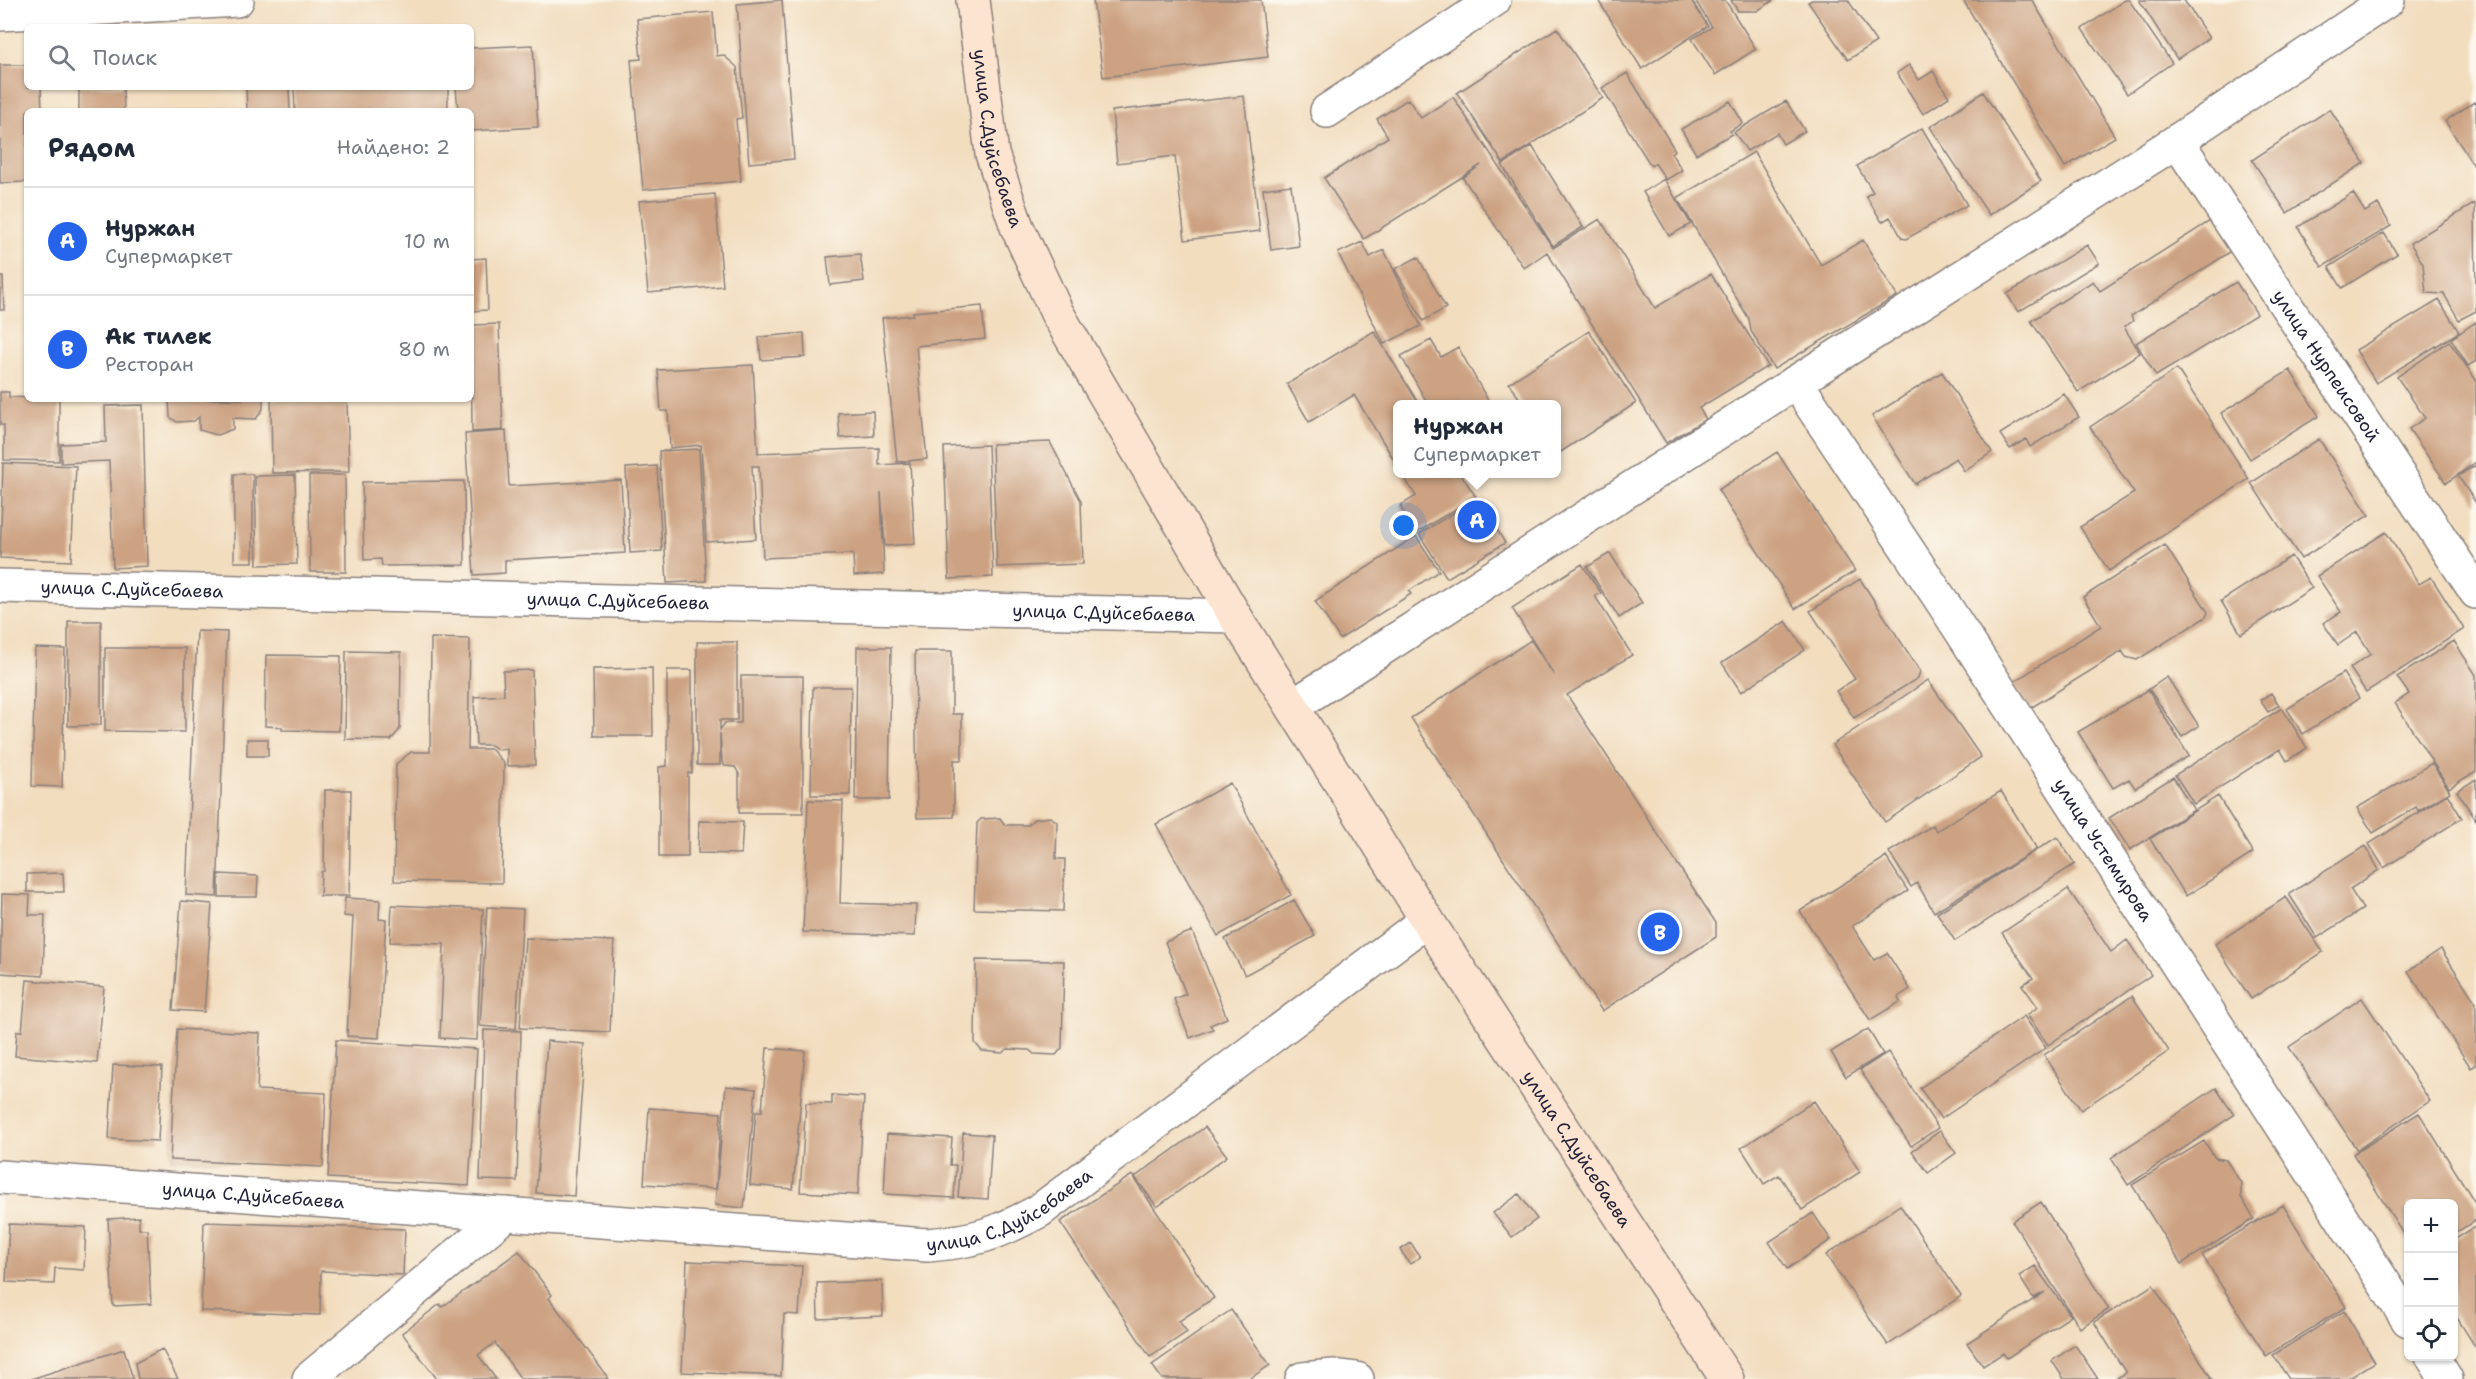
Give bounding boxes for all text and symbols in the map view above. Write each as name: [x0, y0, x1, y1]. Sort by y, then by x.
search box: [24, 24, 474, 90]
icon: search: [45, 41, 78, 74]
text: Поиск: [93, 43, 157, 72]
street label: улица С.Дуйсебаева: [967, 48, 1028, 231]
text: Рядом: [48, 130, 135, 165]
text: Найдено: 2: [337, 134, 450, 160]
text: Нуржан: [105, 214, 195, 243]
text: A: [60, 228, 75, 254]
text: 10 m: [404, 228, 450, 254]
text: Супермаркет: [105, 243, 232, 269]
street label: улица Нурпеисовой: [2267, 285, 2385, 447]
text: Ак тилек: [105, 322, 212, 351]
text: B: [61, 336, 74, 362]
text: 80 m: [398, 336, 450, 362]
text: Ресторан: [105, 351, 194, 377]
popup: [1393, 400, 1561, 478]
text: Нуржан: [1413, 412, 1504, 441]
text: Супермаркет: [1413, 441, 1541, 467]
pin: A: [1458, 498, 1496, 542]
your location: [1389, 511, 1418, 540]
street label: улица С.Дуйсебаева: [40, 575, 224, 603]
street label: улица С.Дуйсебаева: [526, 587, 709, 615]
street label: улица С.Дуйсебаева: [1012, 599, 1195, 627]
street label: улица Устемирова: [2048, 774, 2159, 926]
pin: B: [1640, 910, 1680, 954]
street label: улица С.Дуйсебаева: [1517, 1066, 1637, 1232]
street label: улица С.Дуйсебаева: [925, 1163, 1097, 1257]
street label: улица С.Дуйсебаева: [161, 1177, 345, 1214]
map controls: [2404, 1199, 2458, 1361]
button: +: [2404, 1199, 2458, 1253]
button: −: [2404, 1253, 2458, 1307]
button: locate: [2404, 1307, 2458, 1361]

